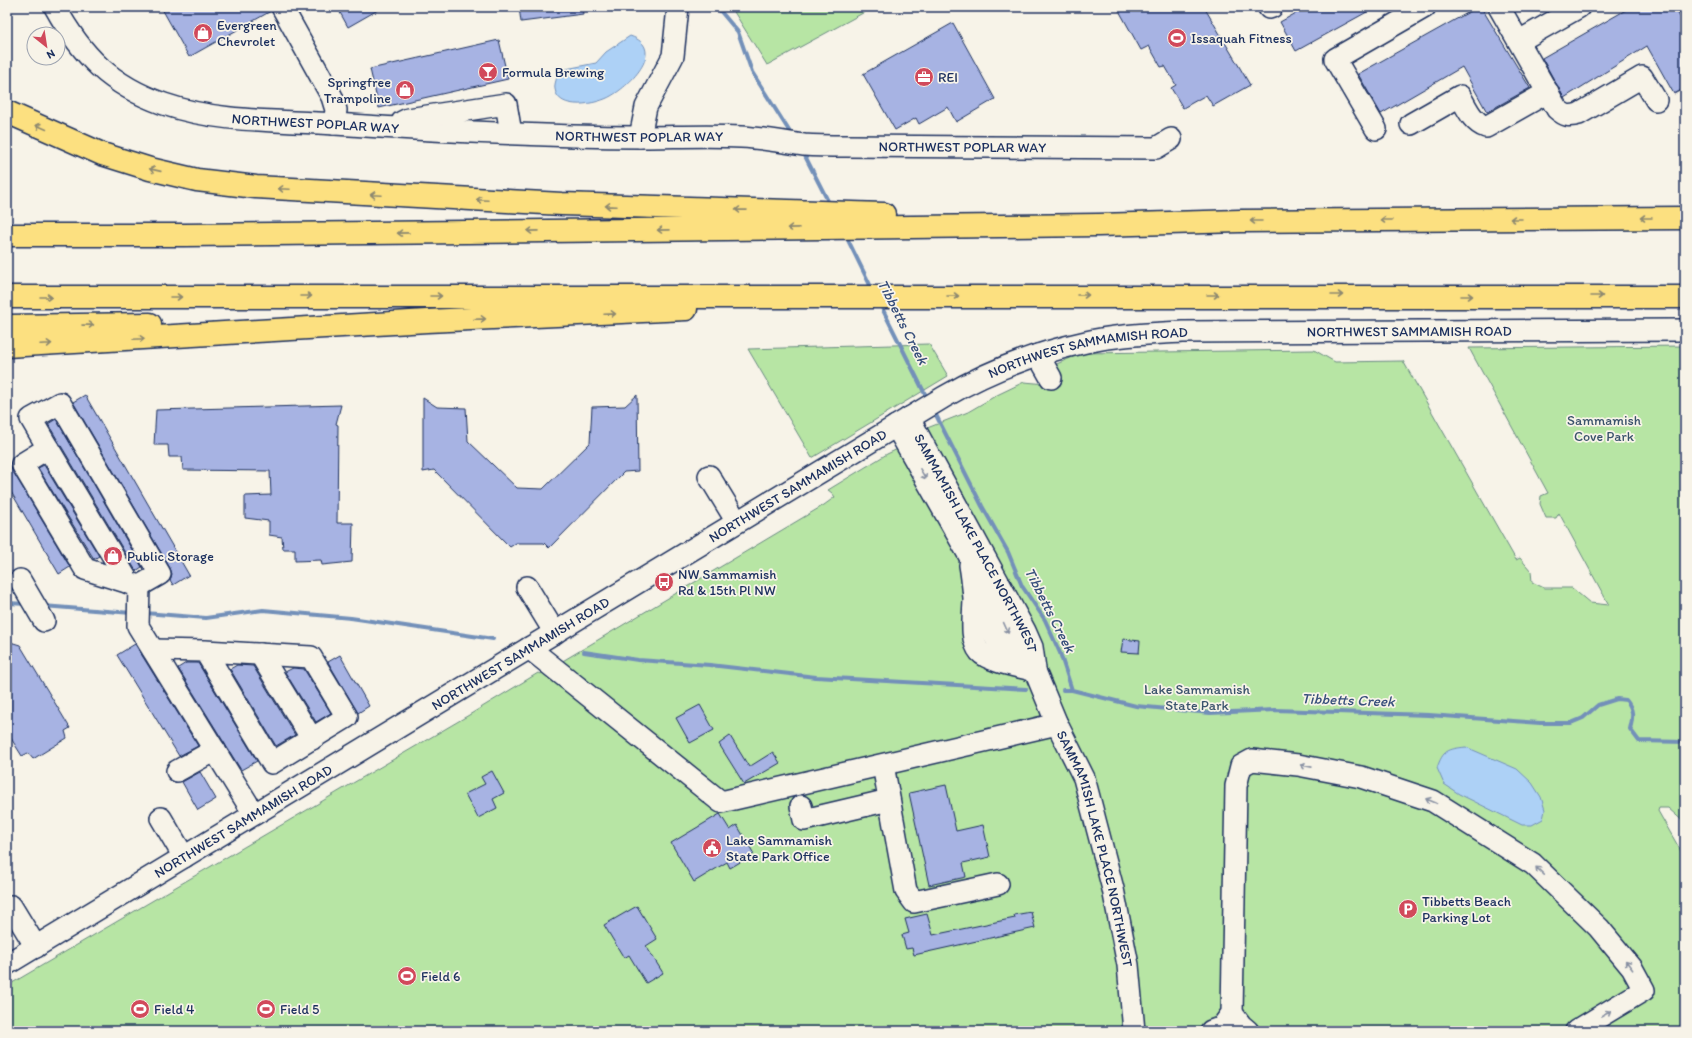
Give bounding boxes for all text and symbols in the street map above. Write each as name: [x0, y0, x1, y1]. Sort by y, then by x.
place label: Evergreen Chevrolet: [217, 17, 277, 50]
shop icon: Evergreen Chevrolet: [192, 22, 214, 44]
north arrow: [26, 26, 66, 66]
sports icon: Issaquah Fitness: [1166, 27, 1188, 49]
place label: Issaquah Fitness: [1191, 30, 1292, 47]
text: N: [44, 47, 57, 62]
bar icon: Formula Brewing: [477, 61, 499, 83]
place label: Formula Brewing: [502, 64, 605, 81]
office icon: REI: [913, 66, 935, 88]
place label: REI: [938, 69, 958, 86]
place label: Springfree Trampoline: [324, 74, 391, 107]
shop icon: Springfree Trampoline: [394, 79, 416, 101]
street label: NORTHWEST POPLAR WAY: [231, 110, 400, 137]
one-way arrow: [35, 123, 47, 130]
street label: NORTHWEST POPLAR WAY: [555, 127, 723, 146]
street label: NORTHWEST POPLAR WAY: [879, 138, 1046, 156]
one-way arrow: [149, 166, 162, 174]
one-way arrow: [278, 185, 291, 193]
one-way arrow: [370, 191, 383, 198]
one-way arrow: [476, 196, 489, 204]
one-way arrow: [605, 202, 618, 210]
one-way arrow: [735, 206, 748, 213]
one-way arrow: [1640, 214, 1653, 222]
one-way arrow: [1510, 215, 1523, 223]
one-way arrow: [1380, 216, 1393, 224]
one-way arrow: [1250, 217, 1263, 224]
one-way arrow: [787, 224, 800, 232]
one-way arrow: [657, 226, 670, 234]
one-way arrow: [527, 227, 540, 235]
one-way arrow: [397, 229, 410, 237]
water label: Tibbetts Creek: [874, 276, 933, 369]
one-way arrow: [1076, 291, 1089, 299]
one-way arrow: [1206, 291, 1219, 299]
one-way arrow: [1330, 291, 1343, 299]
one-way arrow: [299, 292, 312, 300]
one-way arrow: [429, 292, 442, 300]
one-way arrow: [946, 292, 959, 300]
one-way arrow: [1460, 292, 1473, 300]
one-way arrow: [1590, 292, 1603, 300]
one-way arrow: [39, 293, 52, 301]
one-way arrow: [169, 293, 182, 301]
one-way arrow: [603, 310, 616, 317]
one-way arrow: [473, 315, 486, 323]
one-way arrow: [81, 321, 94, 329]
street label: NORTHWEST SAMMAMISH ROAD: [1307, 323, 1512, 341]
street label: NORTHWEST SAMMAMISH ROAD: [985, 324, 1188, 382]
one-way arrow: [132, 335, 145, 342]
one-way arrow: [39, 340, 52, 348]
park label: Sammamish Cove Park: [1567, 412, 1641, 445]
street label: NORTHWEST SAMMAMISH ROAD: [706, 426, 890, 546]
street label: SAMMAMISH LAKE PLACE NORTHWEST: [910, 431, 1041, 653]
one-way arrow: [919, 468, 927, 480]
shop icon: Public Storage: [102, 545, 124, 567]
place label: Public Storage: [127, 548, 214, 565]
water label: Tibbetts Creek: [1021, 564, 1080, 657]
place label: NW Sammamish Rd & 15th Pl NW: [678, 566, 776, 599]
bus stop icon: NW Sammamish Rd & 15th Pl NW: [653, 571, 675, 593]
street label: NORTHWEST SAMMAMISH ROAD: [428, 593, 613, 714]
one-way arrow: [1003, 622, 1011, 634]
park label: Lake Sammamish State Park: [1144, 681, 1251, 714]
water label: Tibbetts Creek: [1301, 689, 1396, 711]
street label: SAMMAMISH LAKE PLACE NORTHWEST: [1053, 728, 1136, 969]
street label: NORTHWEST SAMMAMISH ROAD: [151, 761, 336, 882]
one-way arrow: [1300, 762, 1313, 770]
one-way arrow: [1425, 797, 1437, 804]
place label: Lake Sammamish State Park Office: [726, 832, 832, 865]
public building icon: Lake Sammamish State Park Office: [701, 837, 723, 859]
one-way arrow: [1535, 866, 1545, 876]
place label: Tibbetts Beach Parking Lot: [1422, 893, 1511, 926]
parking icon: Tibbetts Beach Parking Lot: [1397, 898, 1419, 920]
one-way arrow: [1625, 960, 1634, 971]
sports icon: Field 6: [396, 965, 418, 987]
place label: Field 6: [421, 968, 460, 985]
sports icon: Field 4: [129, 998, 151, 1020]
sports icon: Field 5: [255, 998, 277, 1020]
place label: Field 4: [154, 1001, 195, 1018]
place label: Field 5: [280, 1001, 319, 1018]
one-way arrow: [1600, 1009, 1612, 1017]

